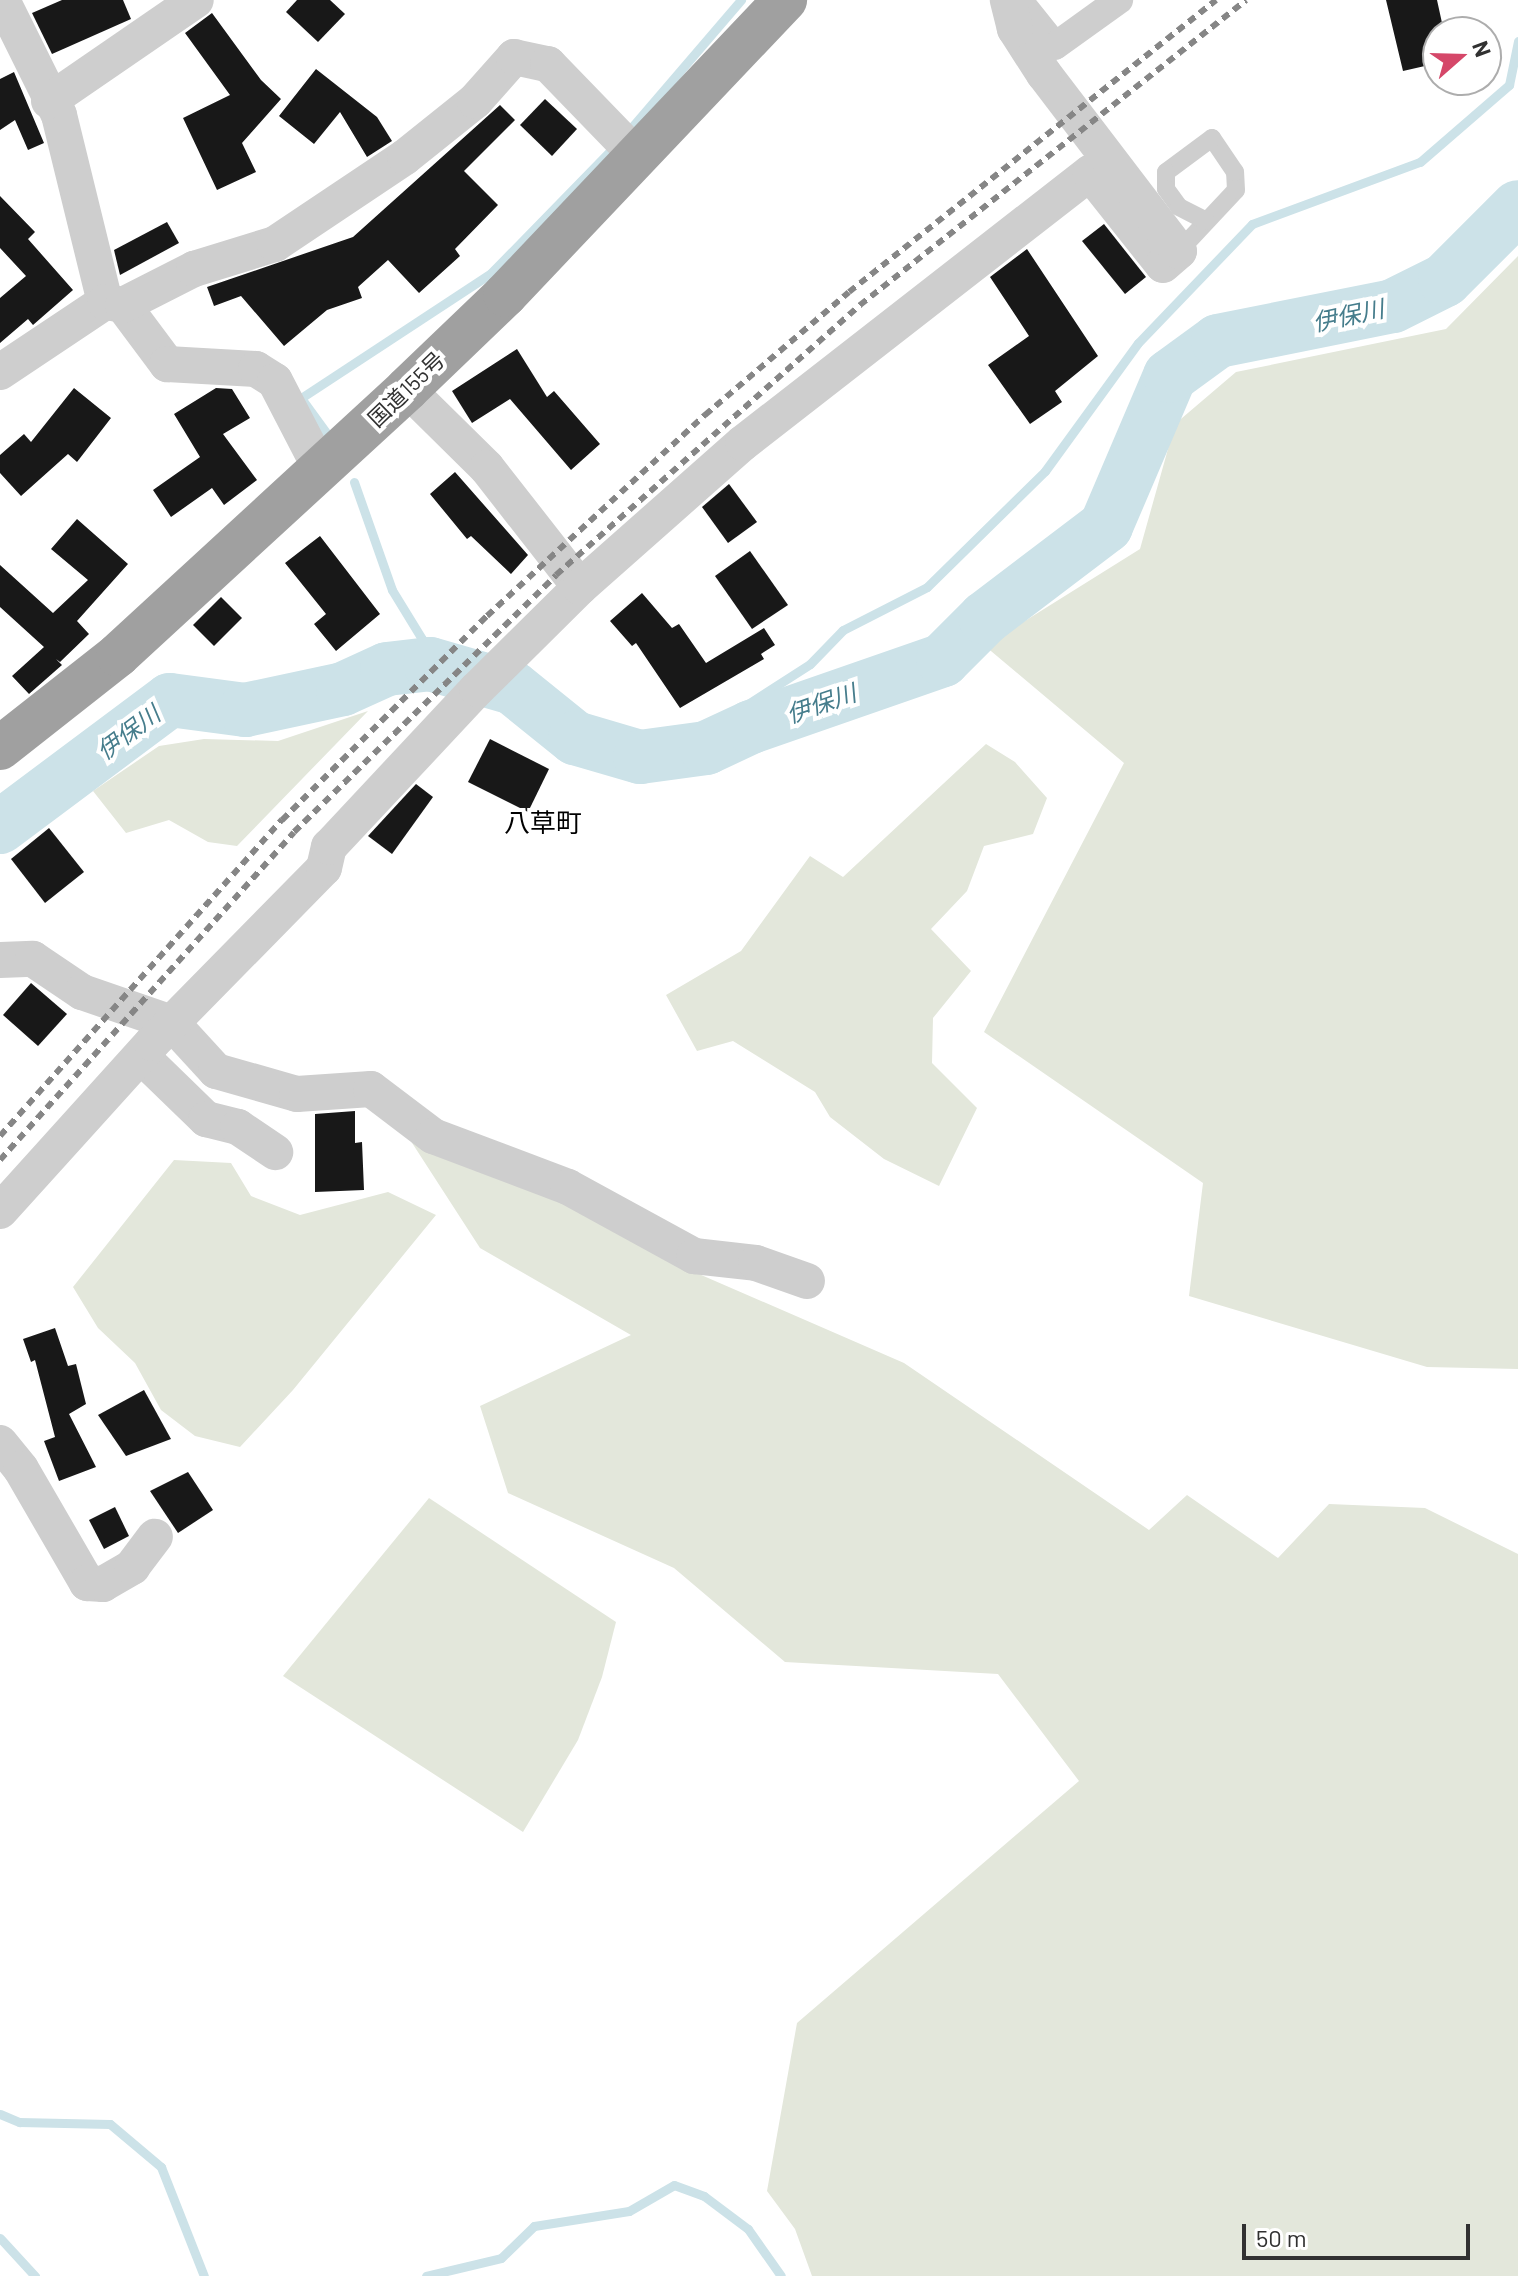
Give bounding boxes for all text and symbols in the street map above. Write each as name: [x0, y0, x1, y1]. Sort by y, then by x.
north arrow: [1422, 16, 1502, 96]
text: N: [1468, 37, 1497, 60]
water label: 伊保川: [1310, 293, 1386, 337]
street label: 国道155号: [362, 346, 450, 432]
water label: 伊保川: [782, 678, 860, 728]
water label: 伊保川: [91, 699, 165, 765]
district label: 八草町: [504, 806, 582, 838]
scale bar: [1246, 2208, 1474, 2258]
text: 50 m: [1256, 2223, 1307, 2252]

